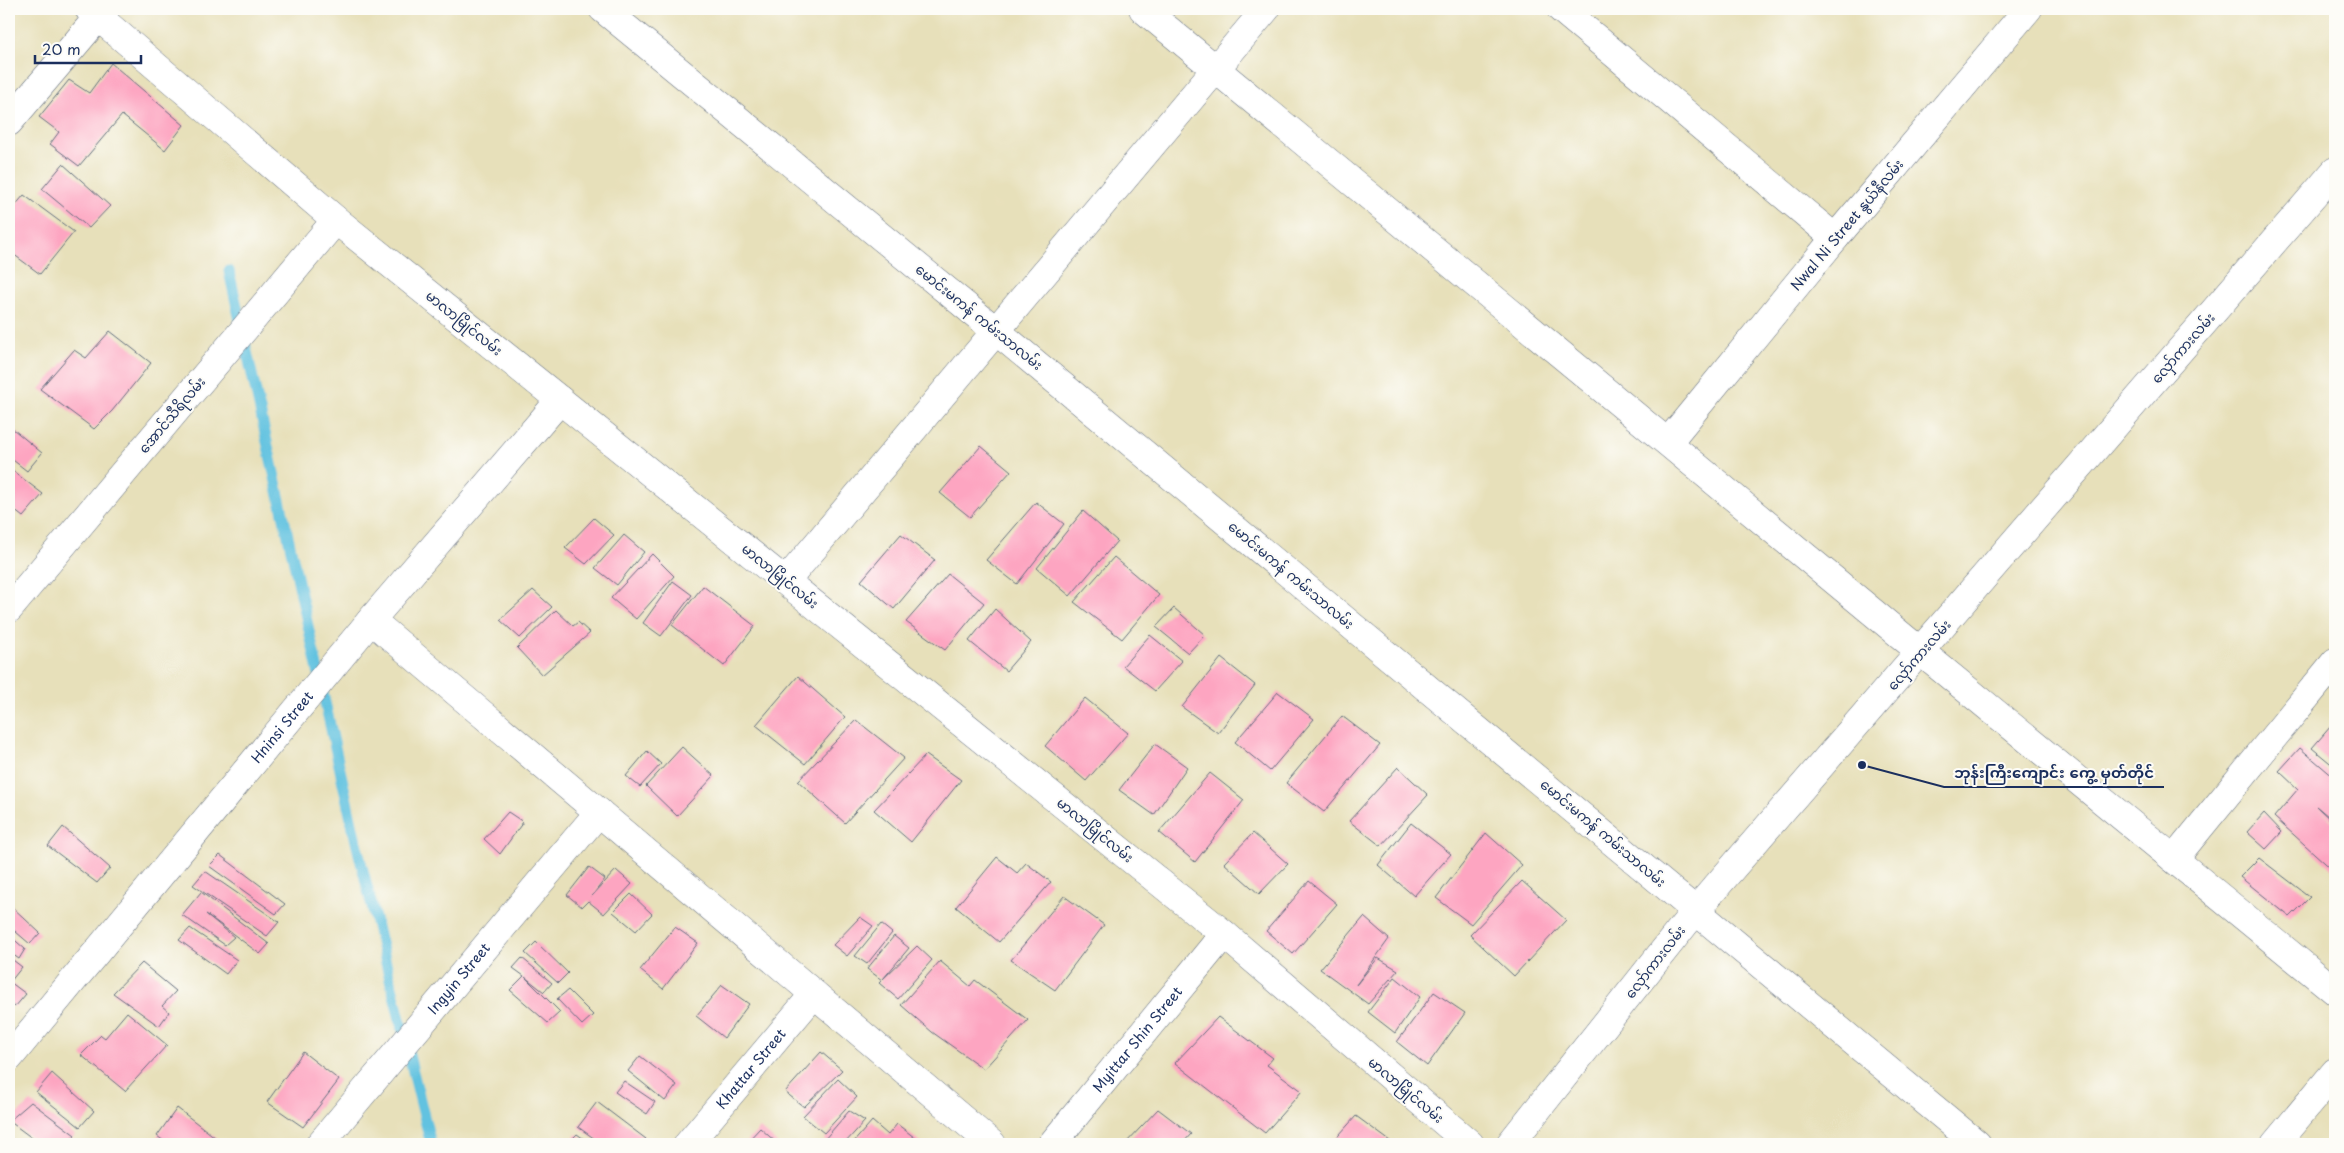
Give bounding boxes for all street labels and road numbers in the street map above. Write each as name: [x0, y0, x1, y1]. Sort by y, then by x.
street label: Nwal Ni Street နွယ်နီလမ်း: [1785, 154, 1910, 296]
street label: မောင်းမကန် ကမ်းသာလမ်း: [910, 259, 1047, 376]
street label: မာလာမြိုင်လမ်း: [420, 285, 507, 362]
street label: လှော်ကားလမ်း: [2146, 308, 2221, 389]
street label: အောင်သီရိလမ်း: [133, 372, 212, 459]
street label: မောင်းမကန် ကမ်းသာလမ်း: [1223, 516, 1359, 635]
street label: မာလာမြိုင်လမ်း: [736, 538, 823, 615]
street label: လှော်ကားလမ်း: [1882, 615, 1957, 696]
street label: Hninsi Street: [246, 686, 318, 768]
street label: မောင်းမကန် ကမ်းသာလမ်း: [1535, 774, 1671, 893]
street label: မာလာမြိုင်လမ်း: [1051, 792, 1138, 869]
street label: လှော်ကားလမ်း: [1619, 921, 1691, 1004]
street label: Ingyin Street: [422, 938, 495, 1019]
street label: Myittar Shin Street: [1087, 982, 1187, 1097]
street label: Khattar Street: [711, 1024, 791, 1113]
street label: မာလာမြိုင်လမ်း: [1362, 1052, 1449, 1129]

